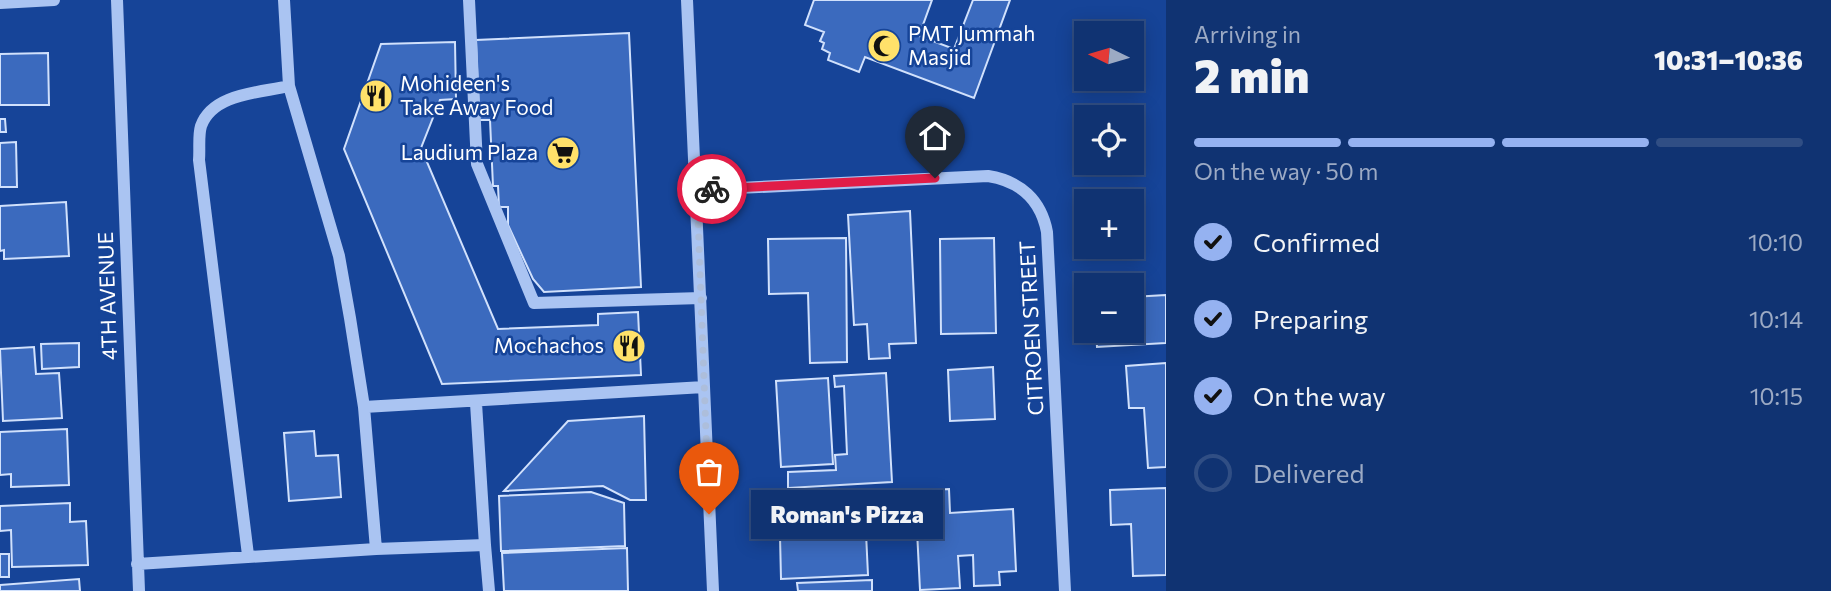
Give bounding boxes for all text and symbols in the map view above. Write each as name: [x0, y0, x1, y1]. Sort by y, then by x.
place label: PMT Jummah Masjid: [908, 20, 1035, 69]
text: Arriving in: [1194, 20, 1301, 48]
north arrow: [1074, 21, 1144, 91]
map controls: [1074, 21, 1144, 343]
mosque icon: PMT Jummah Masjid: [865, 27, 903, 65]
text: 10:31–10:36: [1654, 44, 1803, 75]
text: 2 min: [1194, 46, 1310, 102]
place label: Mohideen's Take Away Food: [400, 70, 553, 119]
restaurant icon: Mohideen's Take Away Food: [357, 77, 395, 115]
button: locate: [1074, 105, 1144, 175]
pin: [905, 106, 965, 178]
icon: home: [916, 117, 954, 155]
supermarket icon: Laudium Plaza: [544, 134, 582, 172]
place label: Laudium Plaza: [401, 139, 538, 164]
courier: [677, 154, 747, 224]
text: On the way · 50 m: [1194, 157, 1378, 185]
icon: bike: [693, 170, 731, 208]
button: +: [1074, 189, 1144, 259]
icon: check: [1194, 223, 1232, 261]
text: Confirmed: [1253, 226, 1380, 257]
text: 10:10: [1748, 228, 1803, 256]
street label: 4TH AVENUE: [92, 231, 121, 361]
street label: CITROEN STREET: [1013, 240, 1048, 416]
button: −: [1074, 273, 1144, 343]
icon: check: [1194, 300, 1232, 338]
text: Preparing: [1253, 303, 1368, 334]
text: 10:14: [1749, 305, 1803, 333]
restaurant icon: Mochachos: [610, 327, 648, 365]
place label: Mochachos: [494, 332, 604, 357]
icon: check: [1194, 377, 1232, 415]
text: On the way: [1253, 380, 1386, 411]
text: 10:15: [1750, 382, 1803, 410]
pin: [679, 442, 739, 514]
icon: bag: [690, 453, 728, 491]
text: Delivered: [1253, 457, 1364, 488]
callout: Roman's Pizza: [751, 490, 944, 538]
text: Roman's Pizza: [770, 500, 924, 528]

